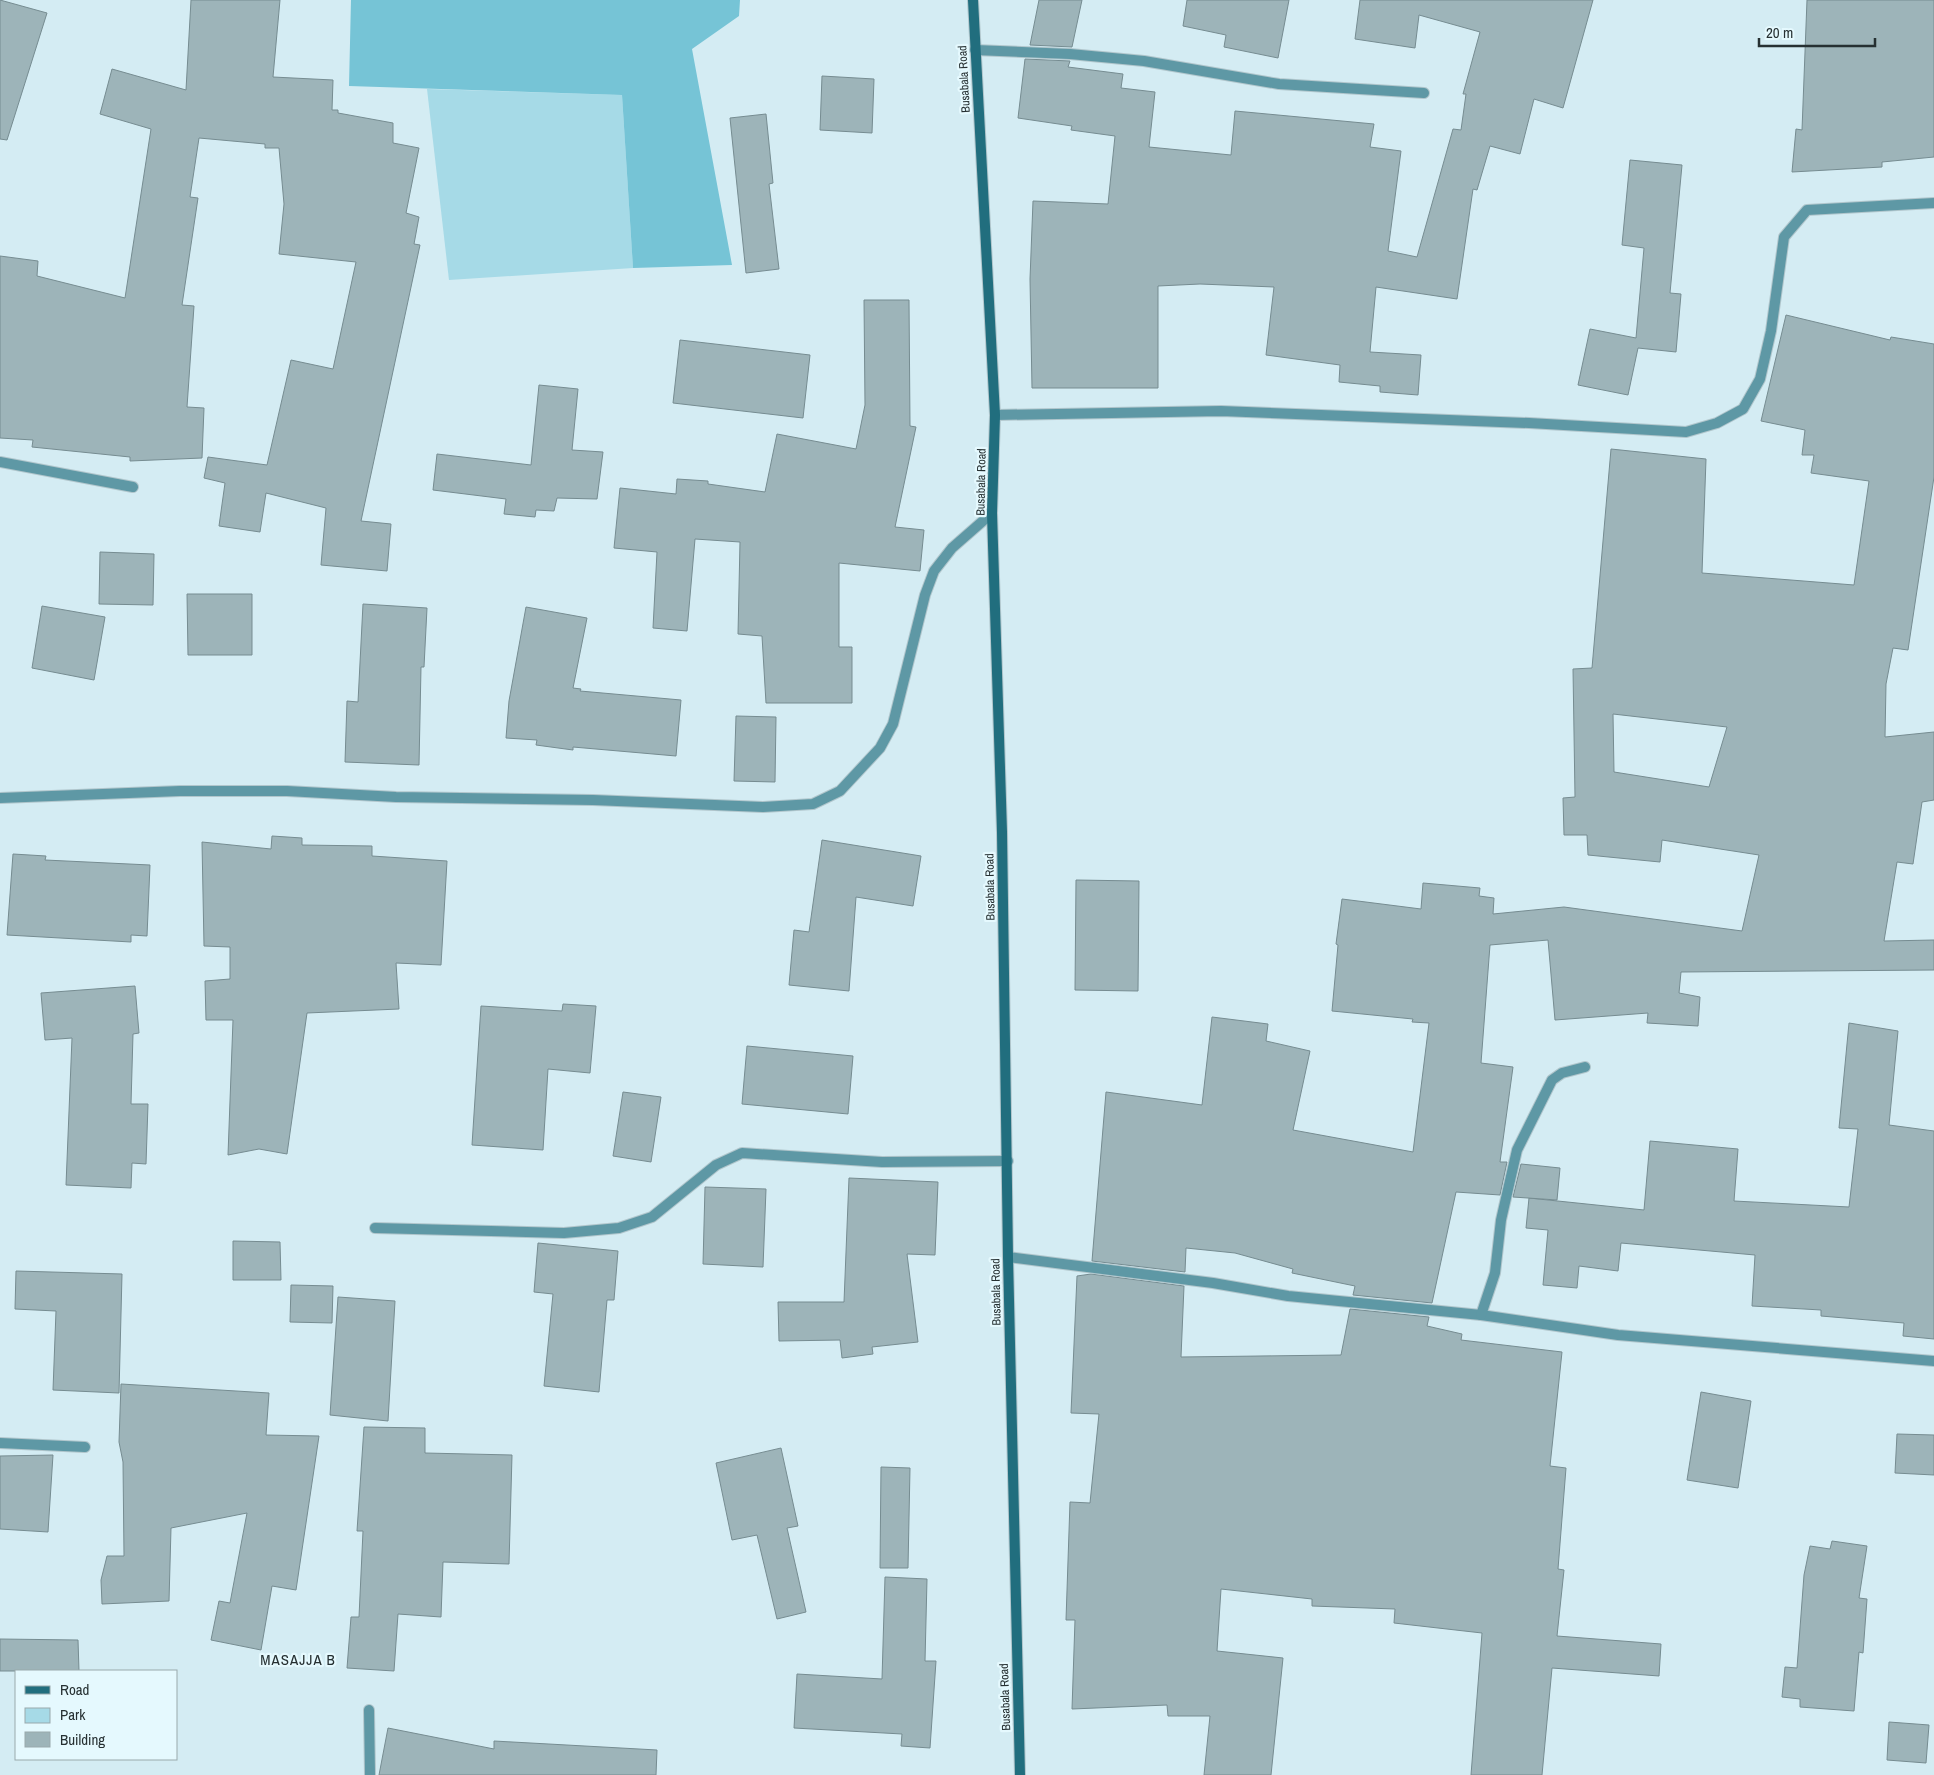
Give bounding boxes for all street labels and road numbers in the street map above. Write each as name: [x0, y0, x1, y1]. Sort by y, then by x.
street label: Busabala Road: [954, 45, 974, 113]
street label: Busabala Road: [972, 448, 990, 516]
street label: Busabala Road: [981, 853, 999, 921]
street label: Busabala Road: [987, 1258, 1005, 1326]
street label: Busabala Road: [996, 1663, 1014, 1731]

